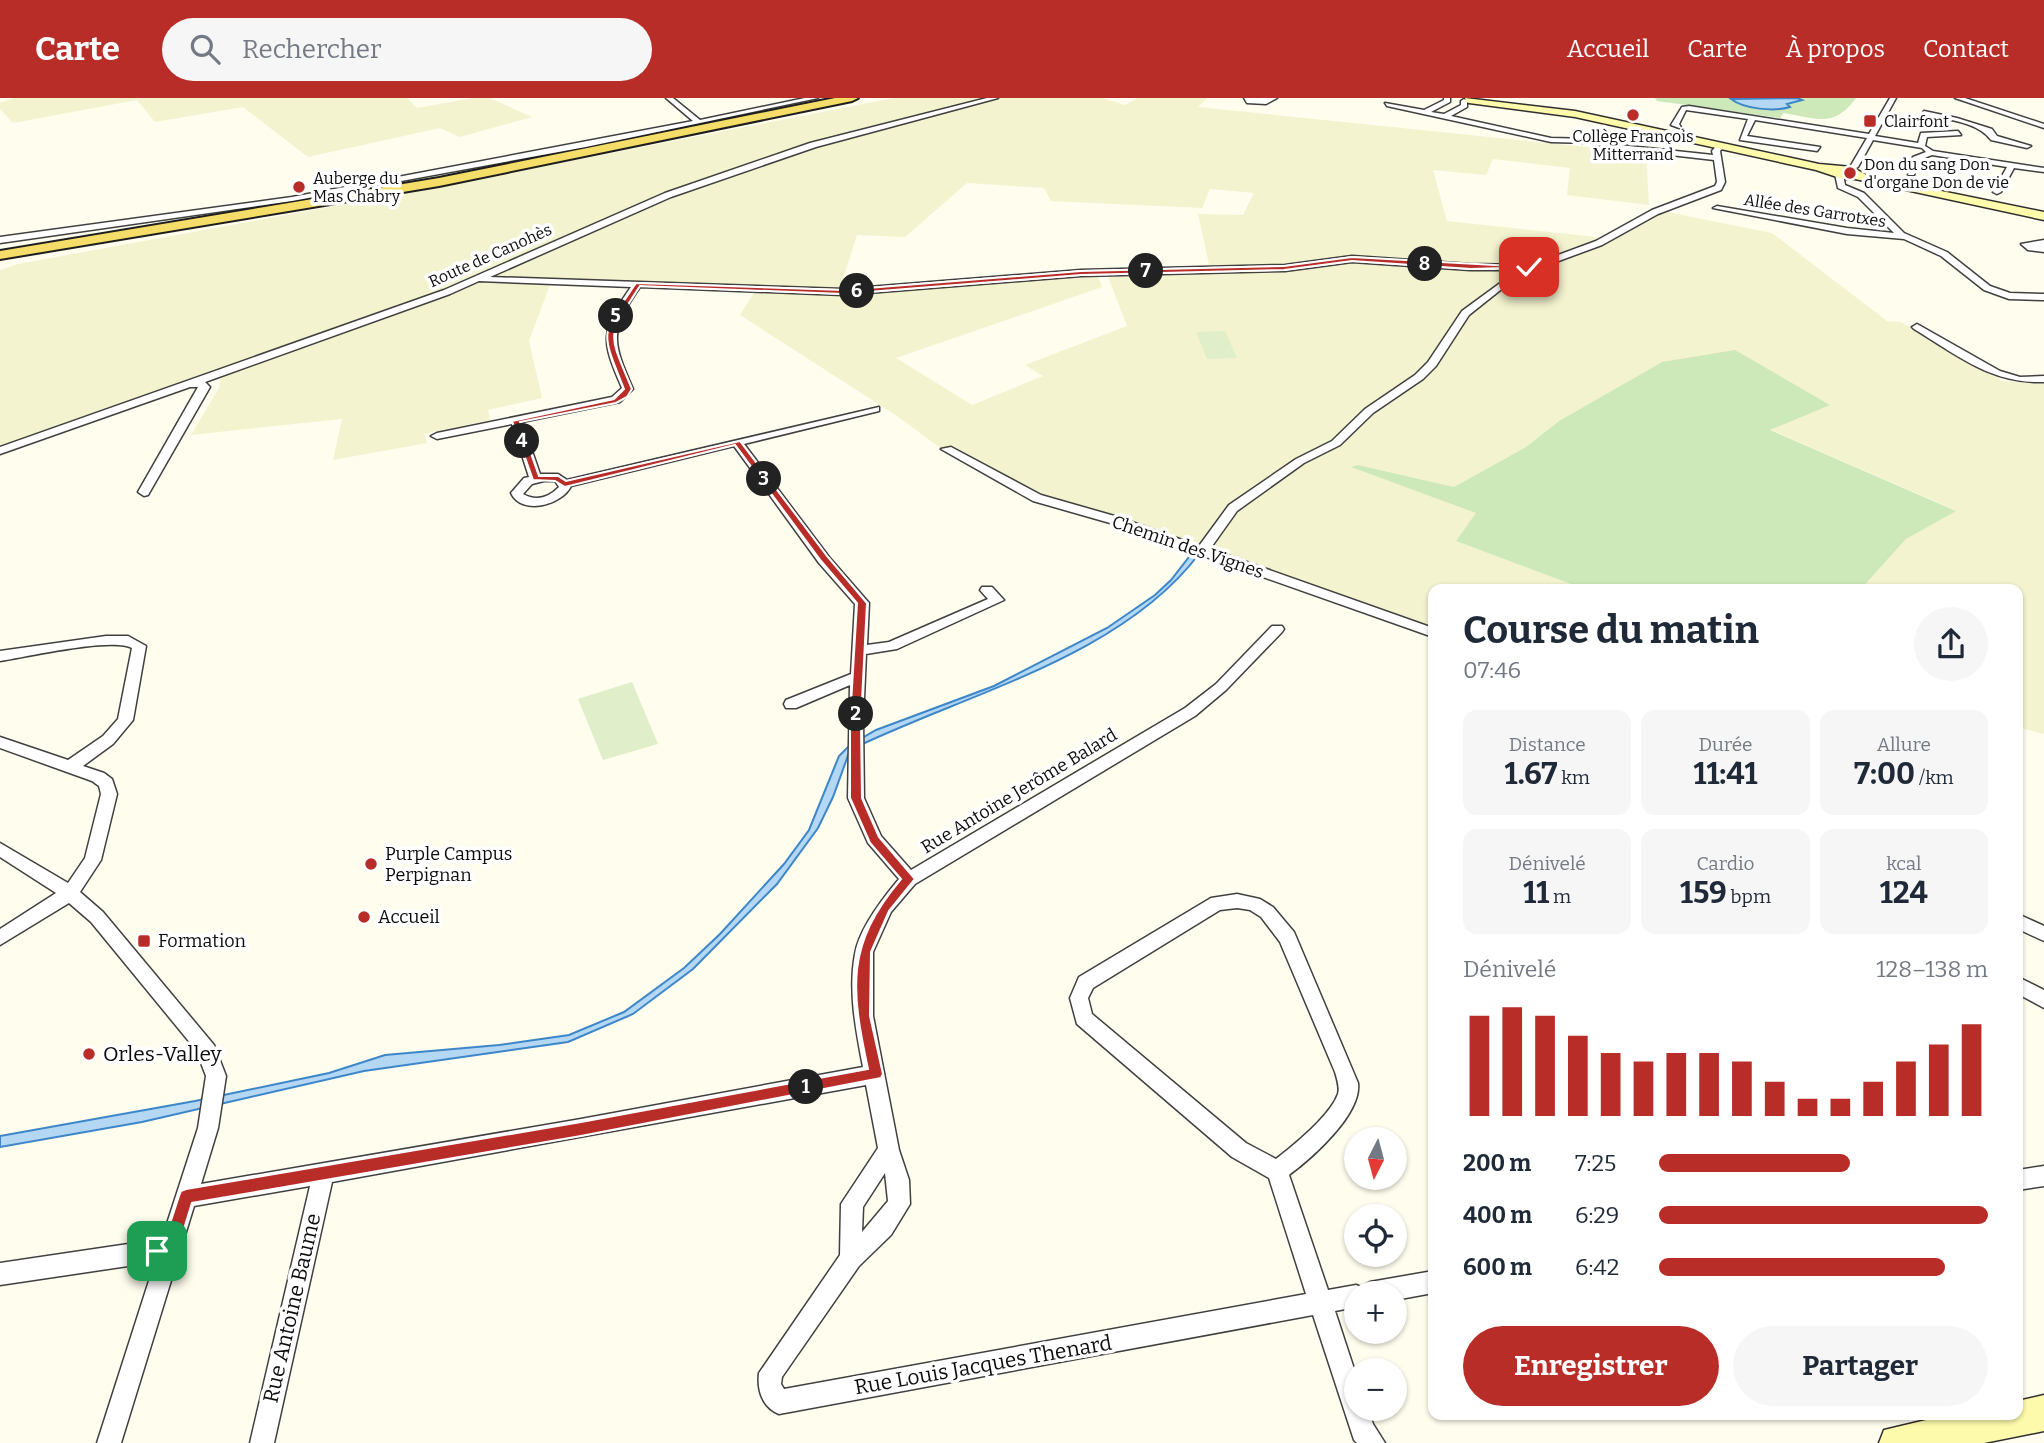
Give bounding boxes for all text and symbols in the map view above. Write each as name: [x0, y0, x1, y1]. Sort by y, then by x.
search box: [162, 18, 652, 81]
text: Carte: [35, 29, 120, 69]
icon: search: [186, 30, 224, 68]
text: Rechercher: [242, 34, 382, 65]
text: Accueil: [1567, 35, 1649, 63]
text: Carte: [1687, 35, 1747, 63]
text: À propos: [1785, 35, 1885, 63]
text: Contact: [1923, 35, 2009, 63]
marker: Collège François Mitterrand: [1625, 107, 1641, 123]
place label: Clairfont: [1884, 112, 1949, 131]
marker: Clairfont: [1862, 113, 1878, 129]
place label: Collège François Mitterrand: [1572, 127, 1694, 164]
place label: Don du sang Don d'organe Don de vie: [1864, 155, 2009, 192]
marker: Don du sang Don d'organe Don de vie: [1842, 165, 1858, 181]
place label: Auberge du Mas Chabry: [313, 169, 401, 206]
marker: Auberge du Mas Chabry: [291, 179, 307, 195]
street label: Allée des Garrotxes: [1743, 190, 1887, 231]
street label: Route de Canohès: [426, 220, 555, 291]
pin: [1499, 237, 1559, 297]
pin: 8: [1408, 246, 1442, 282]
icon: check: [1510, 248, 1548, 286]
text: 8: [1419, 252, 1430, 275]
pin: 7: [1128, 254, 1164, 288]
text: 7: [1140, 259, 1151, 282]
pin: 6: [840, 274, 874, 308]
text: 6: [851, 279, 862, 302]
pin: 5: [598, 298, 634, 333]
text: 5: [610, 304, 621, 327]
pin: 4: [504, 424, 540, 458]
text: 4: [516, 429, 527, 452]
pin: 3: [746, 462, 782, 496]
text: 3: [758, 467, 769, 490]
street label: Chemin des Vignes: [1109, 511, 1267, 583]
text: Course du matin: [1463, 607, 1759, 653]
button: share: [1914, 607, 1988, 681]
text: 07:46: [1463, 656, 1521, 684]
pin: 2: [838, 696, 874, 732]
text: 2: [850, 702, 861, 725]
street label: Rue Antoine Jerôme Balard: [917, 723, 1121, 858]
text: Distance: [1509, 733, 1586, 756]
text: Durée: [1698, 733, 1752, 756]
text: Allure: [1877, 733, 1931, 756]
text: 1.67: [1505, 756, 1557, 792]
text: 11:41: [1693, 756, 1758, 792]
text: 7:00: [1854, 756, 1915, 792]
text: km: [1557, 766, 1590, 789]
text: /km: [1915, 766, 1954, 789]
place label: Purple Campus Perpignan: [385, 843, 512, 886]
text: Dénivelé: [1509, 852, 1586, 875]
text: Cardio: [1696, 852, 1755, 875]
text: kcal: [1886, 852, 1922, 875]
marker: Purple Campus Perpignan: [363, 856, 379, 872]
text: 11: [1523, 875, 1549, 911]
text: 159: [1680, 875, 1727, 911]
text: 124: [1880, 875, 1928, 911]
text: m: [1549, 885, 1571, 908]
text: bpm: [1727, 885, 1771, 908]
place label: Accueil: [378, 906, 440, 928]
marker: Accueil: [356, 909, 372, 925]
place label: Formation: [158, 930, 247, 952]
marker: Formation: [136, 933, 152, 949]
text: Dénivelé: [1463, 955, 1556, 983]
text: 128–138 m: [1876, 955, 1988, 983]
place label: Orles-Valley: [103, 1041, 223, 1067]
marker: Orles-Valley: [81, 1046, 97, 1062]
pin: 1: [788, 1070, 824, 1104]
text: 1: [801, 1075, 810, 1098]
north arrow: [1344, 1127, 1407, 1190]
map controls: [1344, 1127, 1407, 1421]
text: 200 m: [1463, 1149, 1531, 1177]
text: 7:25: [1575, 1149, 1616, 1177]
text: 400 m: [1463, 1201, 1532, 1229]
text: 6:29: [1575, 1201, 1619, 1229]
button: locate: [1344, 1204, 1407, 1267]
street label: Rue Antoine Baume: [258, 1211, 326, 1405]
pin: [127, 1221, 187, 1281]
icon: arrive: [138, 1232, 176, 1270]
text: 600 m: [1463, 1253, 1532, 1281]
text: 6:42: [1575, 1253, 1619, 1281]
button: +: [1344, 1281, 1407, 1344]
button: Enregistrer: [1463, 1326, 1719, 1406]
button: Partager: [1733, 1326, 1988, 1406]
street label: Rue Louis Jacques Thenard: [852, 1330, 1114, 1400]
button: −: [1344, 1358, 1407, 1421]

